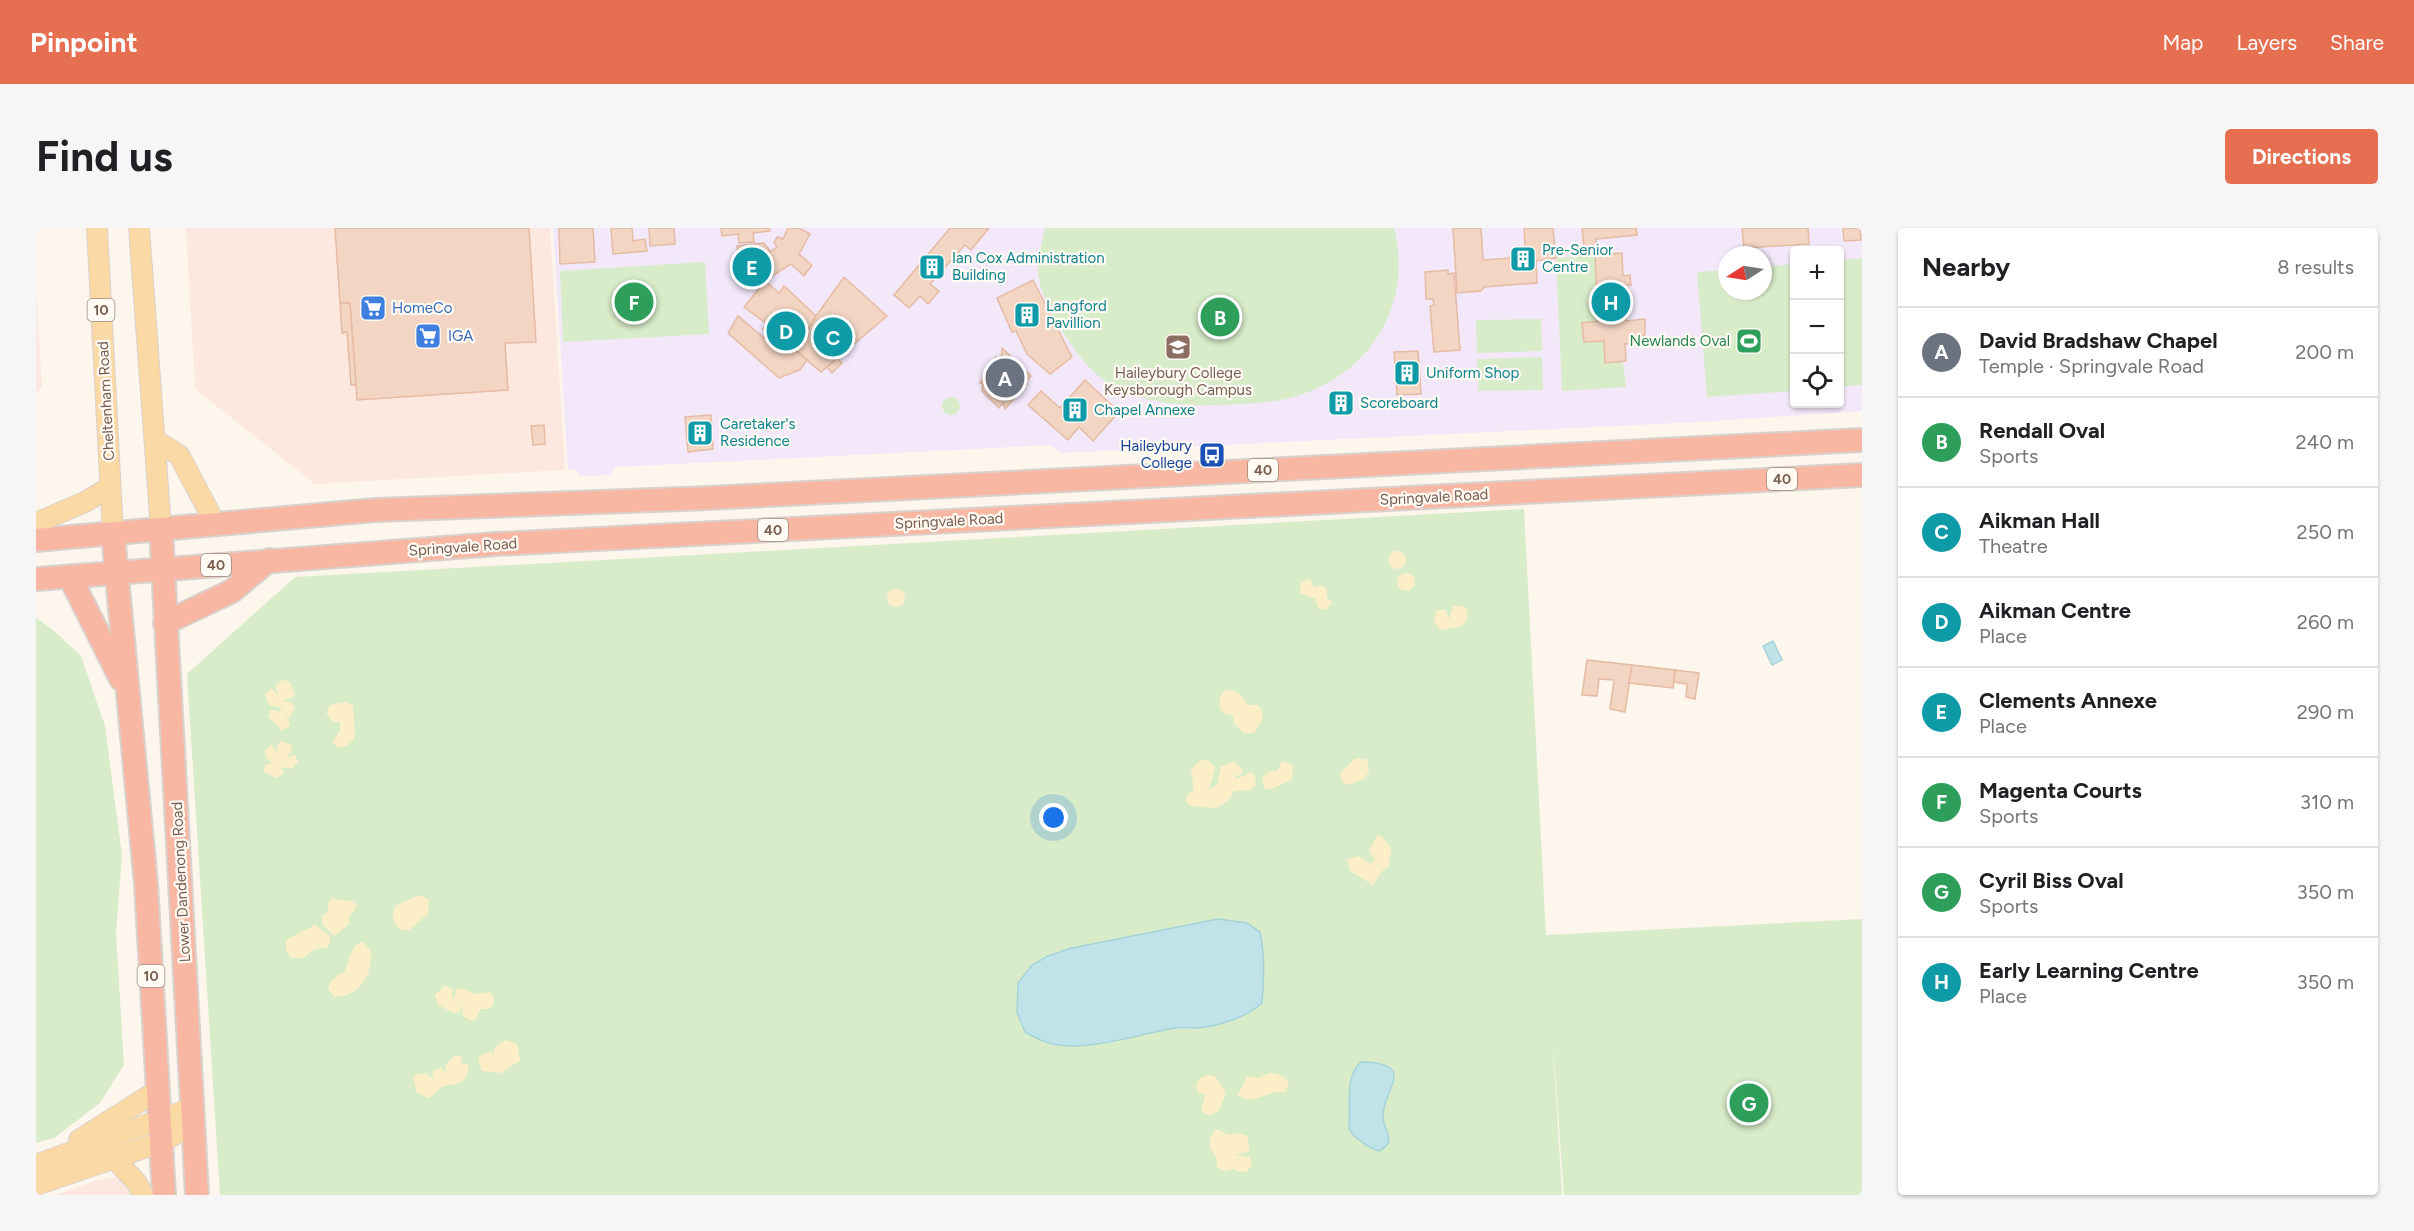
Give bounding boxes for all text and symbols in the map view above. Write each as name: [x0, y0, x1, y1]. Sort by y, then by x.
text: Pinpoint: [30, 25, 138, 59]
text: Map: [2163, 30, 2203, 55]
text: Layers: [2236, 30, 2297, 55]
text: Share: [2330, 30, 2384, 55]
button: Directions: [2225, 129, 2378, 184]
text: Find us: [36, 131, 173, 182]
place label: Pre-Senior Centre: [1542, 241, 1613, 276]
pin: E: [732, 244, 772, 290]
building icon: Pre-Senior Centre: [1508, 244, 1538, 274]
north arrow: [1718, 246, 1772, 300]
map controls: [1790, 246, 1844, 408]
button: +: [1790, 246, 1844, 300]
place label: Ian Cox Administration Building: [952, 249, 1105, 284]
text: Nearby: [1922, 251, 2010, 283]
building icon: Ian Cox Administration Building: [917, 252, 947, 282]
text: 8 results: [2277, 255, 2354, 279]
pin: F: [614, 280, 654, 325]
pin: H: [1592, 280, 1630, 325]
supermarket icon: HomeCo: [358, 293, 388, 323]
pin: B: [1200, 294, 1240, 340]
place label: Langford Pavillion: [1046, 297, 1107, 332]
road number: 10: [88, 299, 114, 321]
place label: HomeCo: [392, 299, 453, 317]
building icon: Langford Pavillion: [1012, 300, 1042, 330]
button: −: [1790, 300, 1844, 354]
pin: D: [766, 308, 806, 354]
pin: C: [814, 314, 852, 360]
supermarket icon: IGA: [413, 321, 443, 351]
sports icon: Newlands Oval: [1734, 326, 1764, 356]
place label: IGA: [448, 327, 474, 345]
text: David Bradshaw Chapel: [1979, 327, 2218, 354]
school or university icon: Haileybury College Keysborough Campus: [1163, 332, 1193, 362]
place label: Newlands Oval: [1630, 332, 1730, 350]
text: A: [1934, 340, 1949, 364]
text: 200 m: [2295, 340, 2354, 364]
street label: Cheltenham Road: [94, 341, 118, 461]
button: locate: [1790, 354, 1844, 408]
text: Temple · Springvale Road: [1979, 354, 2204, 378]
pin: A: [986, 356, 1024, 400]
building icon: Uniform Shop: [1392, 358, 1422, 388]
place label: Haileybury College Keysborough Campus: [1104, 364, 1252, 399]
place label: Uniform Shop: [1426, 364, 1519, 382]
building icon: Scoreboard: [1326, 388, 1356, 418]
place label: Scoreboard: [1360, 394, 1438, 412]
building icon: Chapel Annexe: [1060, 395, 1090, 425]
place label: Chapel Annexe: [1094, 401, 1195, 419]
place label: Caretaker's Residence: [720, 415, 795, 450]
text: Rendall Oval: [1979, 417, 2105, 444]
building icon: Caretaker's Residence: [685, 418, 715, 448]
text: B: [1935, 430, 1948, 454]
text: 240 m: [2296, 430, 2354, 454]
place label: Haileybury College: [1120, 437, 1192, 472]
bus stop icon: Haileybury College: [1197, 440, 1227, 470]
text: Sports: [1979, 444, 2038, 468]
road number: 40: [1248, 459, 1278, 481]
road number: 40: [1767, 468, 1797, 490]
street label: Springvale Road: [1379, 485, 1489, 509]
text: Aikman Hall: [1979, 507, 2100, 534]
street label: Springvale Road: [894, 509, 1004, 533]
road number: 40: [758, 519, 788, 541]
text: C: [1934, 520, 1949, 544]
text: 250 m: [2297, 520, 2354, 544]
street label: Springvale Road: [408, 534, 518, 560]
text: Theatre: [1979, 534, 2048, 558]
road number: 40: [201, 554, 231, 576]
text: Aikman Centre: [1979, 597, 2131, 624]
text: D: [1935, 610, 1949, 634]
text: 260 m: [2297, 610, 2354, 634]
text: Place: [1979, 624, 2027, 648]
text: Clements Annexe: [1979, 687, 2157, 714]
text: E: [1936, 700, 1947, 724]
text: 290 m: [2297, 700, 2354, 724]
text: Place: [1979, 714, 2027, 738]
text: Magenta Courts: [1979, 777, 2142, 804]
text: F: [1936, 790, 1947, 814]
text: 310 m: [2300, 790, 2354, 814]
street label: Lower Dandenong Road: [168, 801, 194, 963]
your location: [1039, 803, 1068, 832]
text: Sports: [1979, 804, 2038, 828]
text: Cyril Biss Oval: [1979, 867, 2124, 894]
text: G: [1934, 880, 1949, 904]
text: 350 m: [2297, 880, 2354, 904]
text: Sports: [1979, 894, 2038, 918]
text: Early Learning Centre: [1979, 957, 2199, 984]
road number: 10: [138, 965, 164, 987]
text: H: [1934, 970, 1949, 994]
text: 350 m: [2297, 970, 2354, 994]
text: Place: [1979, 984, 2027, 1008]
pin: G: [1730, 1080, 1768, 1126]

